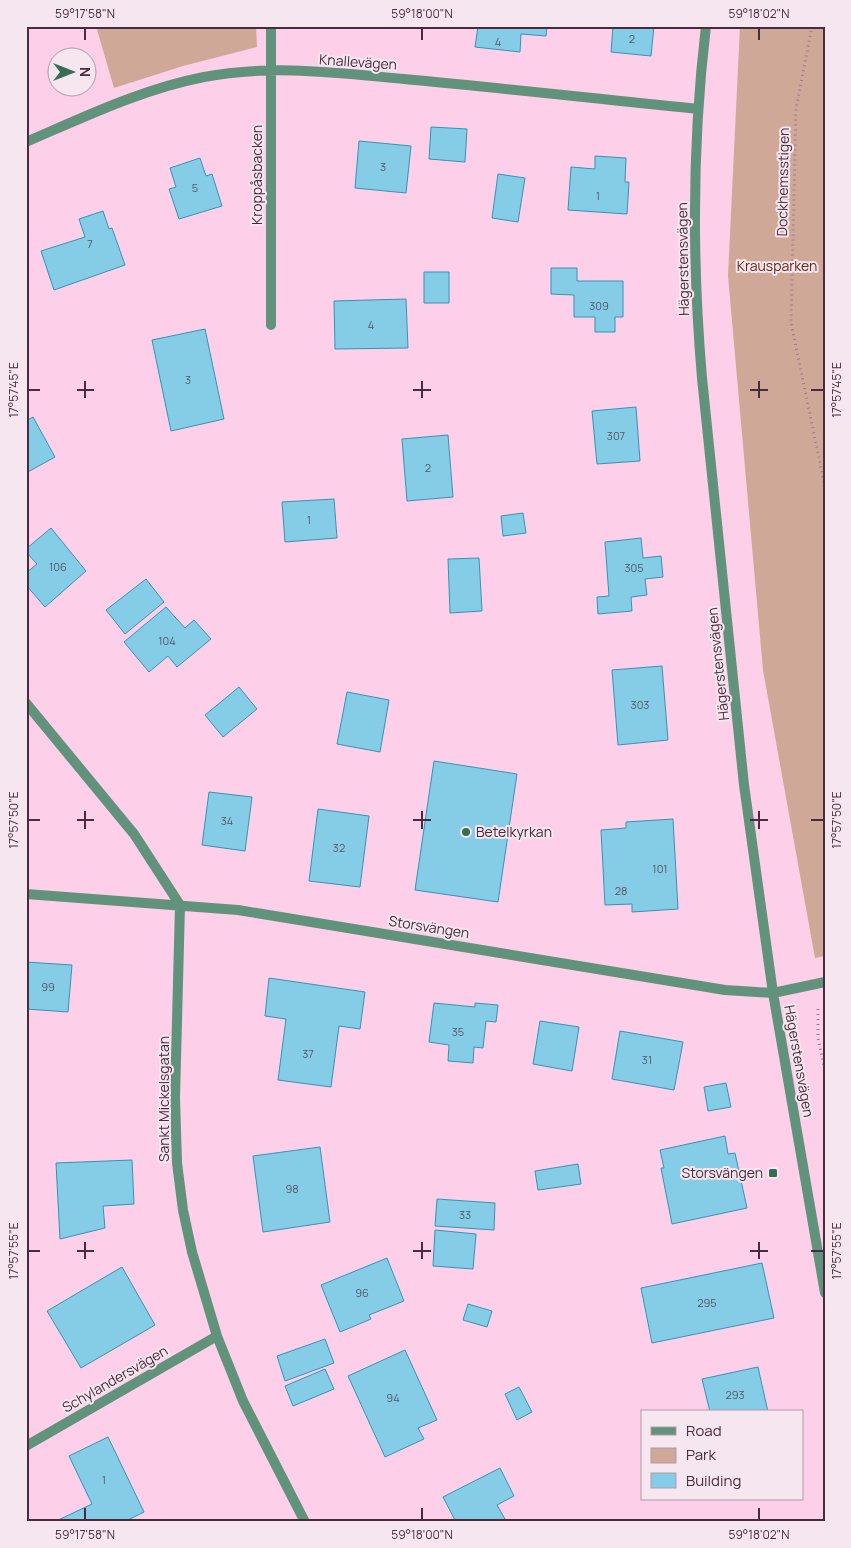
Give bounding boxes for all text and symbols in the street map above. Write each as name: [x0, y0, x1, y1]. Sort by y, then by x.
text: 59°17'58"N: [55, 5, 115, 22]
text: 59°18'00"N: [391, 5, 453, 22]
text: 59°18'02"N: [728, 5, 790, 22]
house number: 2: [629, 31, 635, 46]
house number: 4: [495, 34, 501, 49]
north arrow: [48, 48, 98, 98]
street label: Knallevägen: [319, 49, 398, 74]
text: N: [76, 67, 95, 77]
street label: Kroppåsbacken: [247, 125, 266, 225]
street label: Dockhemsstigen: [772, 127, 793, 237]
house number: 3: [380, 159, 386, 174]
house number: 5: [192, 180, 198, 195]
house number: 1: [596, 188, 600, 203]
street label: Hägerstensvägen: [672, 202, 693, 316]
house number: 7: [87, 236, 93, 251]
park label: Krausparken: [737, 256, 817, 275]
house number: 309: [589, 298, 609, 313]
house number: 4: [368, 317, 374, 332]
text: 17°57'45"E: [5, 362, 22, 418]
text: 17°57'45"E: [828, 362, 845, 418]
house number: 3: [185, 372, 191, 387]
house number: 307: [607, 428, 625, 443]
house number: 2: [425, 460, 431, 475]
house number: 1: [307, 512, 311, 527]
house number: 106: [49, 559, 67, 574]
house number: 305: [624, 560, 644, 575]
street label: Hägerstensvägen: [702, 607, 733, 722]
house number: 104: [158, 633, 176, 648]
house number: 303: [631, 697, 649, 712]
text: 17°57'50"E: [5, 791, 22, 849]
text: 17°57'50"E: [828, 791, 845, 849]
house number: 34: [221, 813, 233, 828]
place label: Betelkyrkan: [476, 822, 552, 841]
marker: Betelkyrkan: [460, 826, 472, 838]
house number: 32: [333, 840, 345, 855]
house number: 101: [652, 861, 668, 876]
house number: 28: [615, 883, 627, 898]
street label: Storsvängen: [387, 911, 471, 942]
house number: 99: [41, 979, 55, 994]
street label: Hägerstensvägen: [780, 1003, 819, 1119]
house number: 35: [452, 1024, 464, 1039]
street label: Sankt Mickelsgatan: [154, 1036, 173, 1162]
house number: 37: [302, 1046, 314, 1061]
house number: 31: [642, 1052, 652, 1067]
place label: Storsvängen: [682, 1163, 763, 1182]
marker: Storsvängen: [767, 1167, 779, 1179]
house number: 98: [285, 1181, 299, 1196]
house number: 33: [459, 1207, 471, 1222]
text: 17°57'55"E: [5, 1222, 22, 1280]
text: 17°57'55"E: [828, 1222, 845, 1280]
house number: 96: [355, 1285, 369, 1300]
house number: 295: [697, 1295, 717, 1310]
street label: Schylandersvägen: [59, 1341, 171, 1416]
house number: 293: [725, 1387, 745, 1402]
house number: 94: [386, 1390, 400, 1405]
legend: [641, 1410, 804, 1500]
text: Road: [686, 1420, 722, 1441]
text: Park: [686, 1444, 716, 1465]
text: Building: [686, 1470, 741, 1491]
house number: 1: [102, 1472, 106, 1487]
text: 59°17'58"N: [55, 1526, 115, 1543]
text: 59°18'00"N: [391, 1526, 453, 1543]
text: 59°18'02"N: [728, 1526, 790, 1543]

